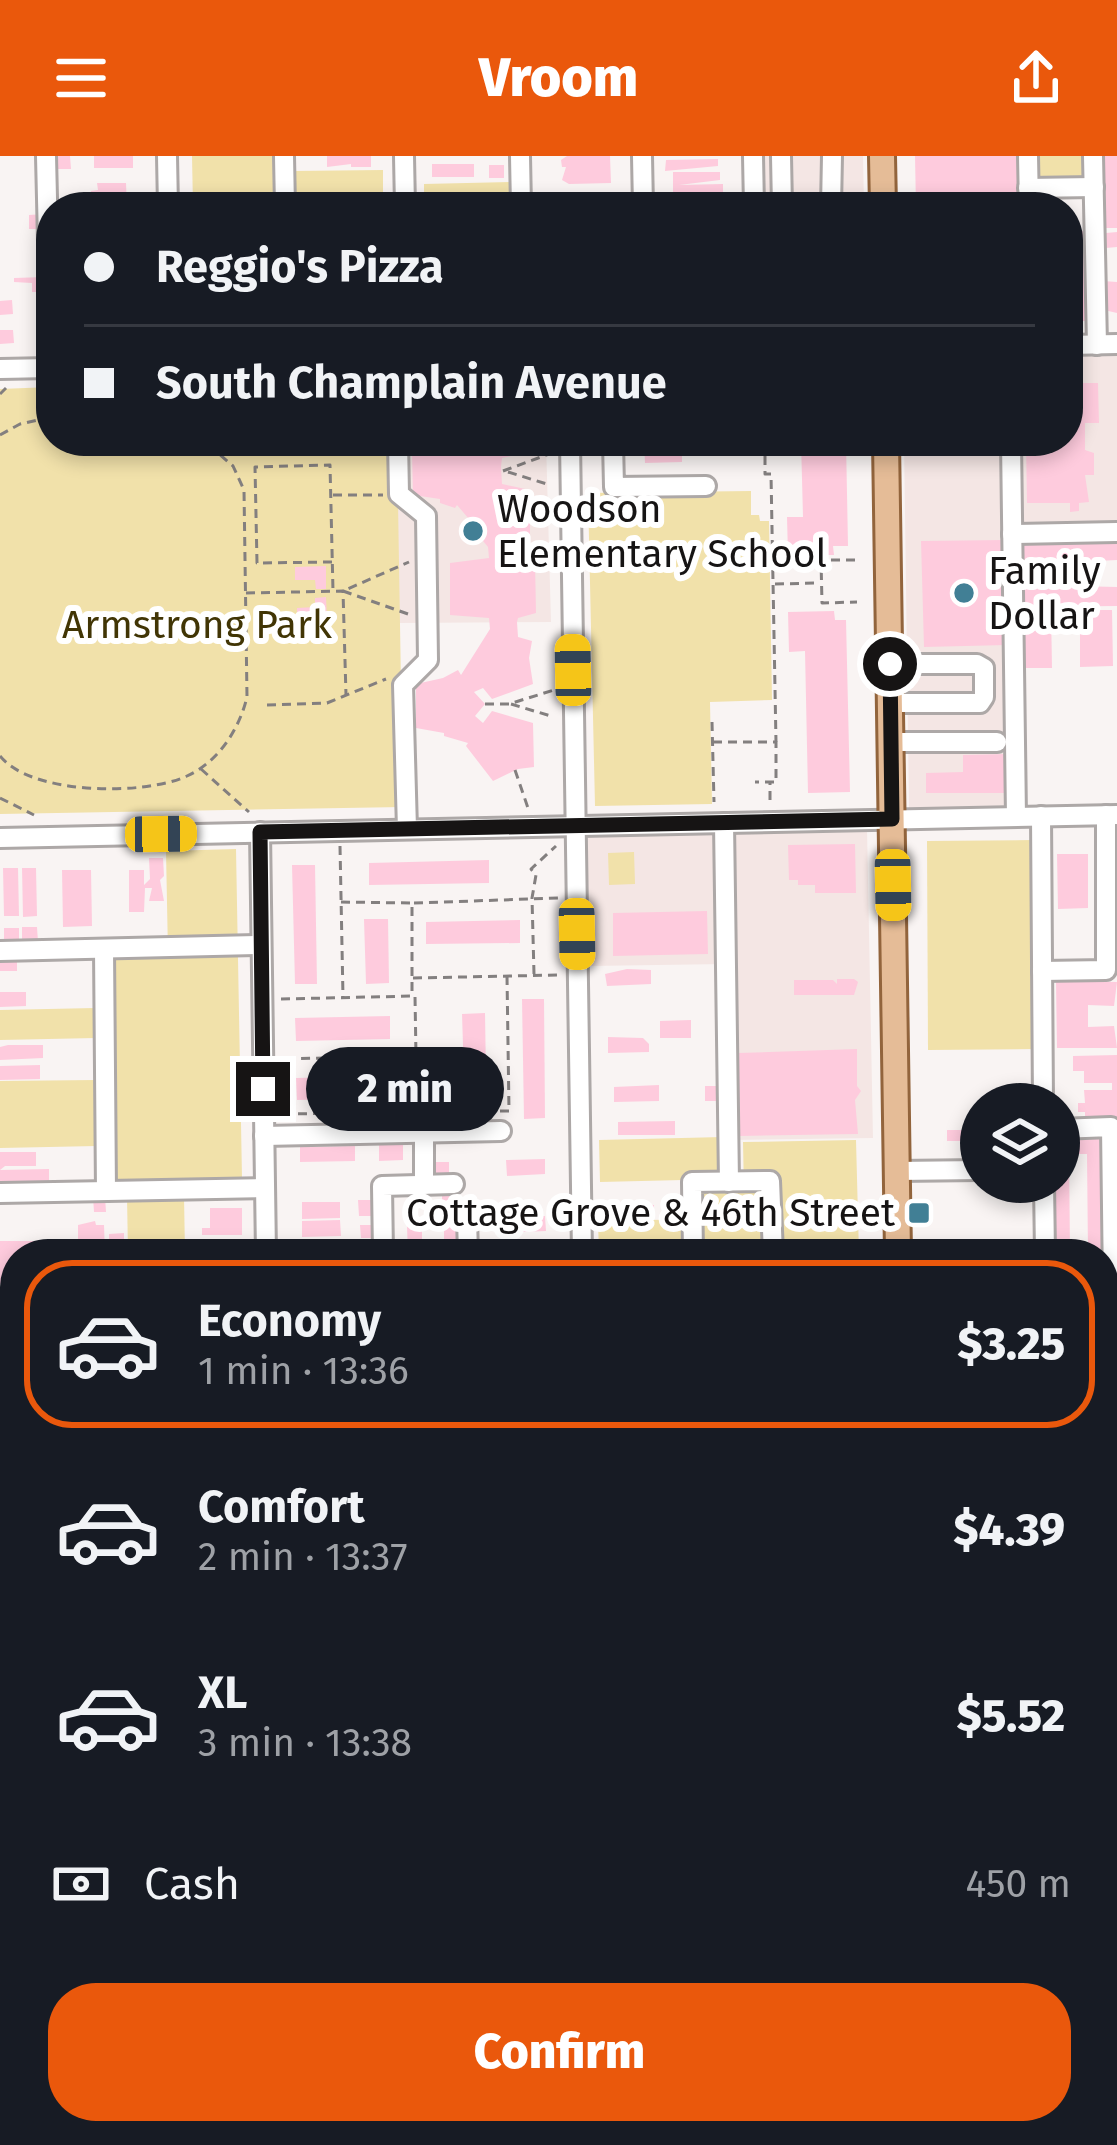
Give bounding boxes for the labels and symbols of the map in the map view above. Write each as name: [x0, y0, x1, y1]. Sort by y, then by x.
place label: Woodson Elementary School: [497, 486, 827, 577]
marker: Woodson Elementary School: [460, 518, 486, 544]
place label: Family Dollar: [988, 548, 1101, 639]
marker: Family Dollar: [951, 580, 977, 606]
park label: Armstrong Park: [62, 602, 332, 648]
car: [554, 634, 592, 706]
route start: [863, 637, 917, 691]
car: [125, 815, 197, 853]
car: [874, 849, 912, 921]
car: [558, 898, 596, 970]
callout: 2 min: [305, 1047, 503, 1131]
route end: [236, 1062, 290, 1116]
place label: Cottage Grove & 46th Street: [406, 1190, 896, 1236]
marker: Cottage Grove & 46th Street: [906, 1200, 932, 1226]

